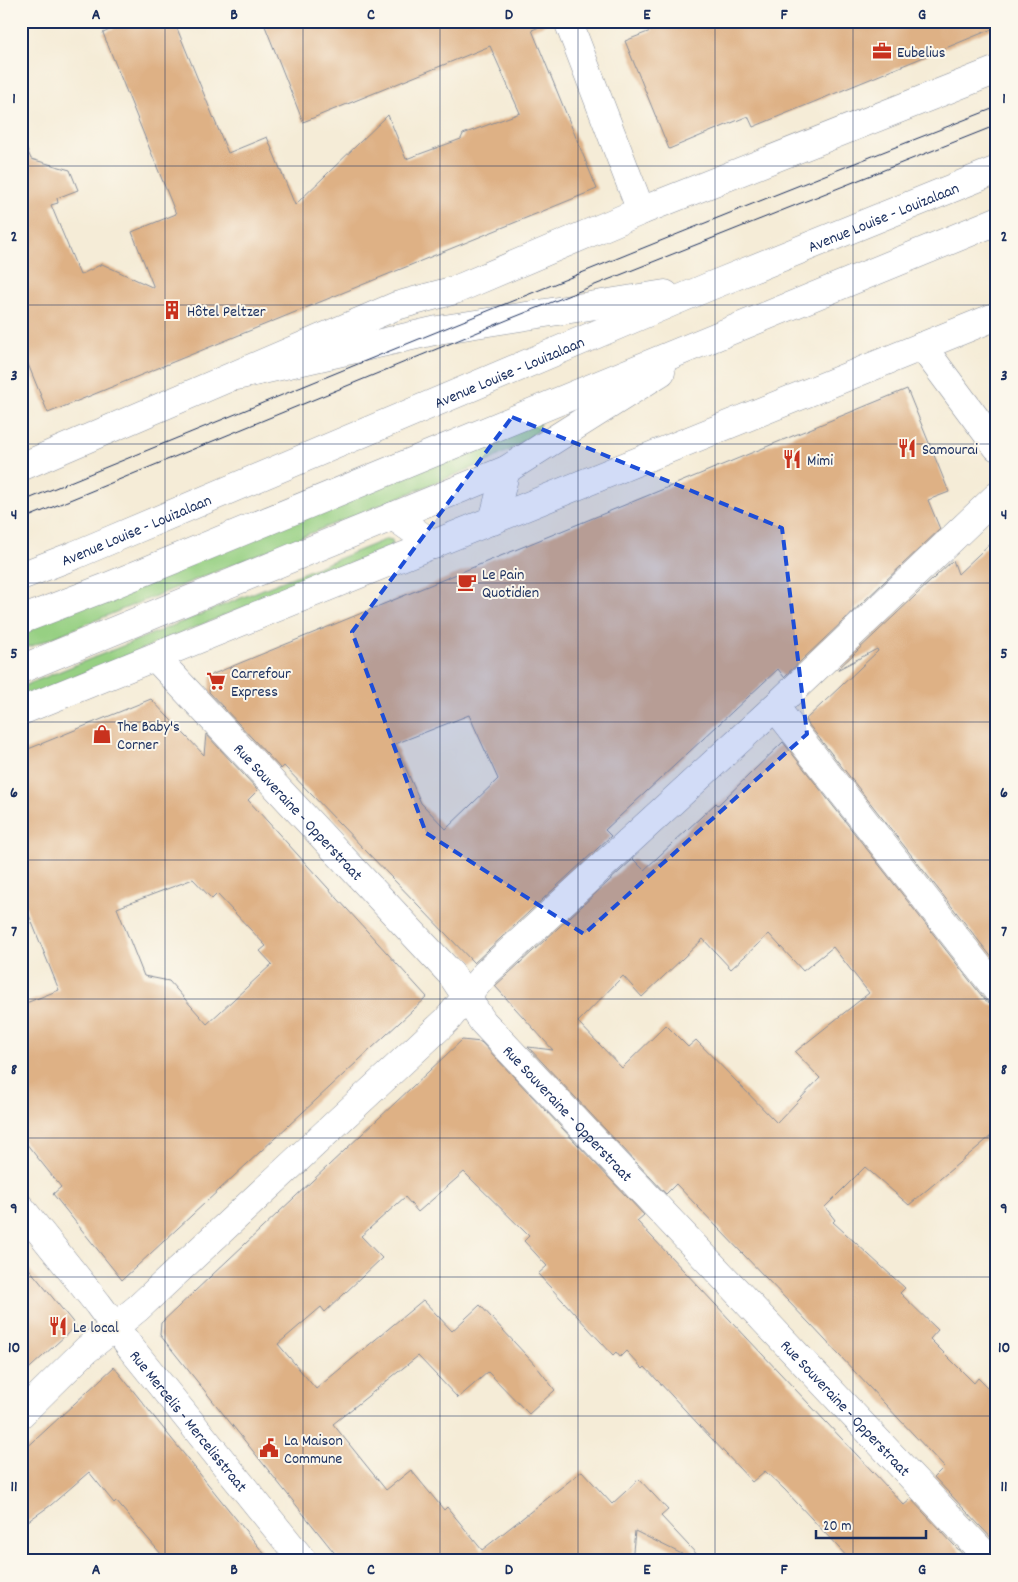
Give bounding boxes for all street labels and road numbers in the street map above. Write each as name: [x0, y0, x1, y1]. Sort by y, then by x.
street label: Avenue Louise - Louizalaan: [805, 178, 963, 259]
street label: Avenue Louise - Louizalaan: [431, 332, 588, 416]
street label: Avenue Louise - Louizalaan: [58, 490, 215, 573]
street label: Rue Souveraine - Opperstraat: [227, 739, 367, 887]
street label: Rue Souveraine - Opperstraat: [496, 1041, 637, 1188]
street label: Rue Souveraine - Opperstraat: [774, 1336, 915, 1483]
street label: Rue Mercelis - Mercelisstraat: [123, 1346, 252, 1498]

